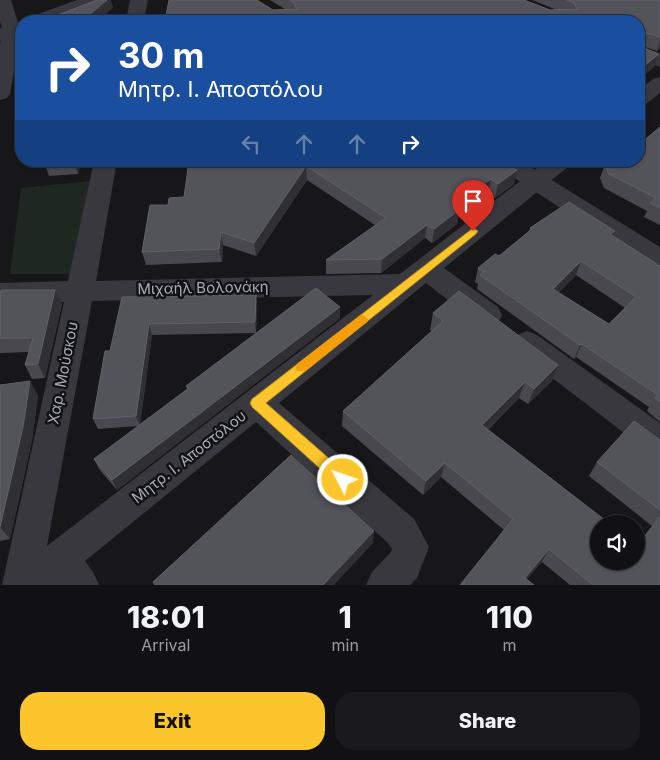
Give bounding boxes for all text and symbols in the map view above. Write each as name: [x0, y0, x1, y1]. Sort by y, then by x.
text: 30 m: [118, 34, 204, 76]
icon: right: [35, 35, 100, 100]
text: Μητρ. Ι. Αποστόλου: [118, 76, 323, 102]
icon: left: [237, 130, 265, 158]
icon: ahead: [290, 130, 318, 158]
icon: ahead: [343, 130, 371, 158]
icon: right: [396, 130, 424, 158]
pin: [452, 180, 494, 231]
icon: arrive: [459, 187, 487, 215]
street label: Μιχαήλ Βολονάκη: [137, 277, 269, 298]
street label: Χαρ. Μούσκου: [43, 320, 82, 426]
street label: Μητρ. Ι. Αποστόλου: [128, 406, 250, 507]
position arrow: [316, 453, 368, 505]
map controls: [590, 515, 645, 570]
button: sound: [590, 515, 645, 570]
text: 18:01: [127, 599, 205, 635]
text: 1: [339, 599, 352, 635]
text: 110: [486, 599, 533, 635]
text: Arrival: [141, 635, 190, 655]
text: min: [332, 635, 359, 655]
text: m: [502, 635, 516, 655]
button: Exit: [20, 692, 325, 750]
button: Share: [335, 692, 640, 750]

